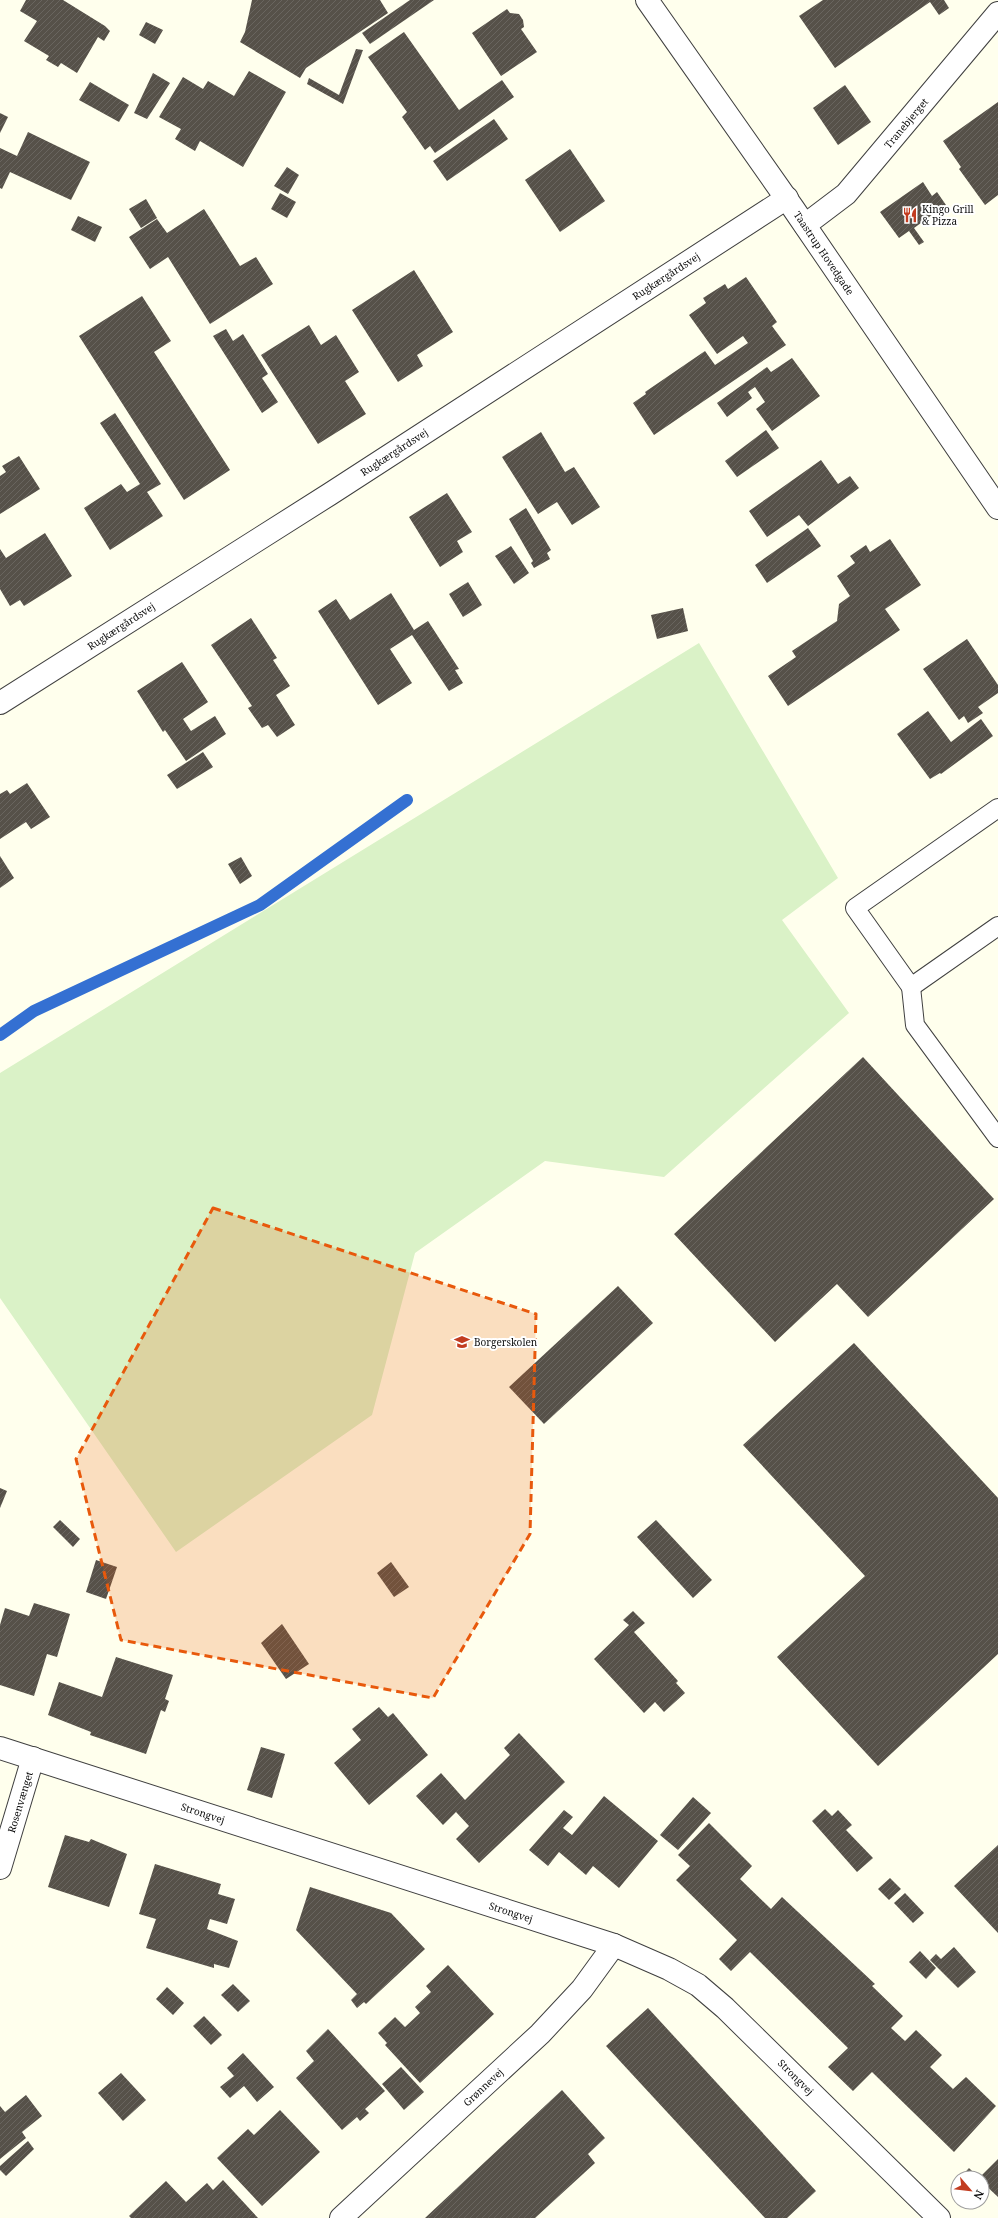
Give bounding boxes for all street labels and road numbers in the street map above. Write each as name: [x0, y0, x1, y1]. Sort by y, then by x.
street label: Tranebjerget: [881, 95, 931, 151]
street label: Taastrup Hovedgade: [791, 208, 857, 298]
street label: Rugkærgårdsvej: [630, 249, 702, 303]
street label: Rugkærgårdsvej: [358, 425, 430, 479]
street label: Rugkærgårdsvej: [85, 599, 157, 653]
street label: Rosenvænget: [4, 1769, 36, 1834]
street label: Strongvej: [179, 1799, 227, 1827]
street label: Strongvej: [487, 1898, 535, 1926]
street label: Strongvej: [775, 2056, 817, 2098]
street label: Grønnevej: [460, 2065, 506, 2109]

